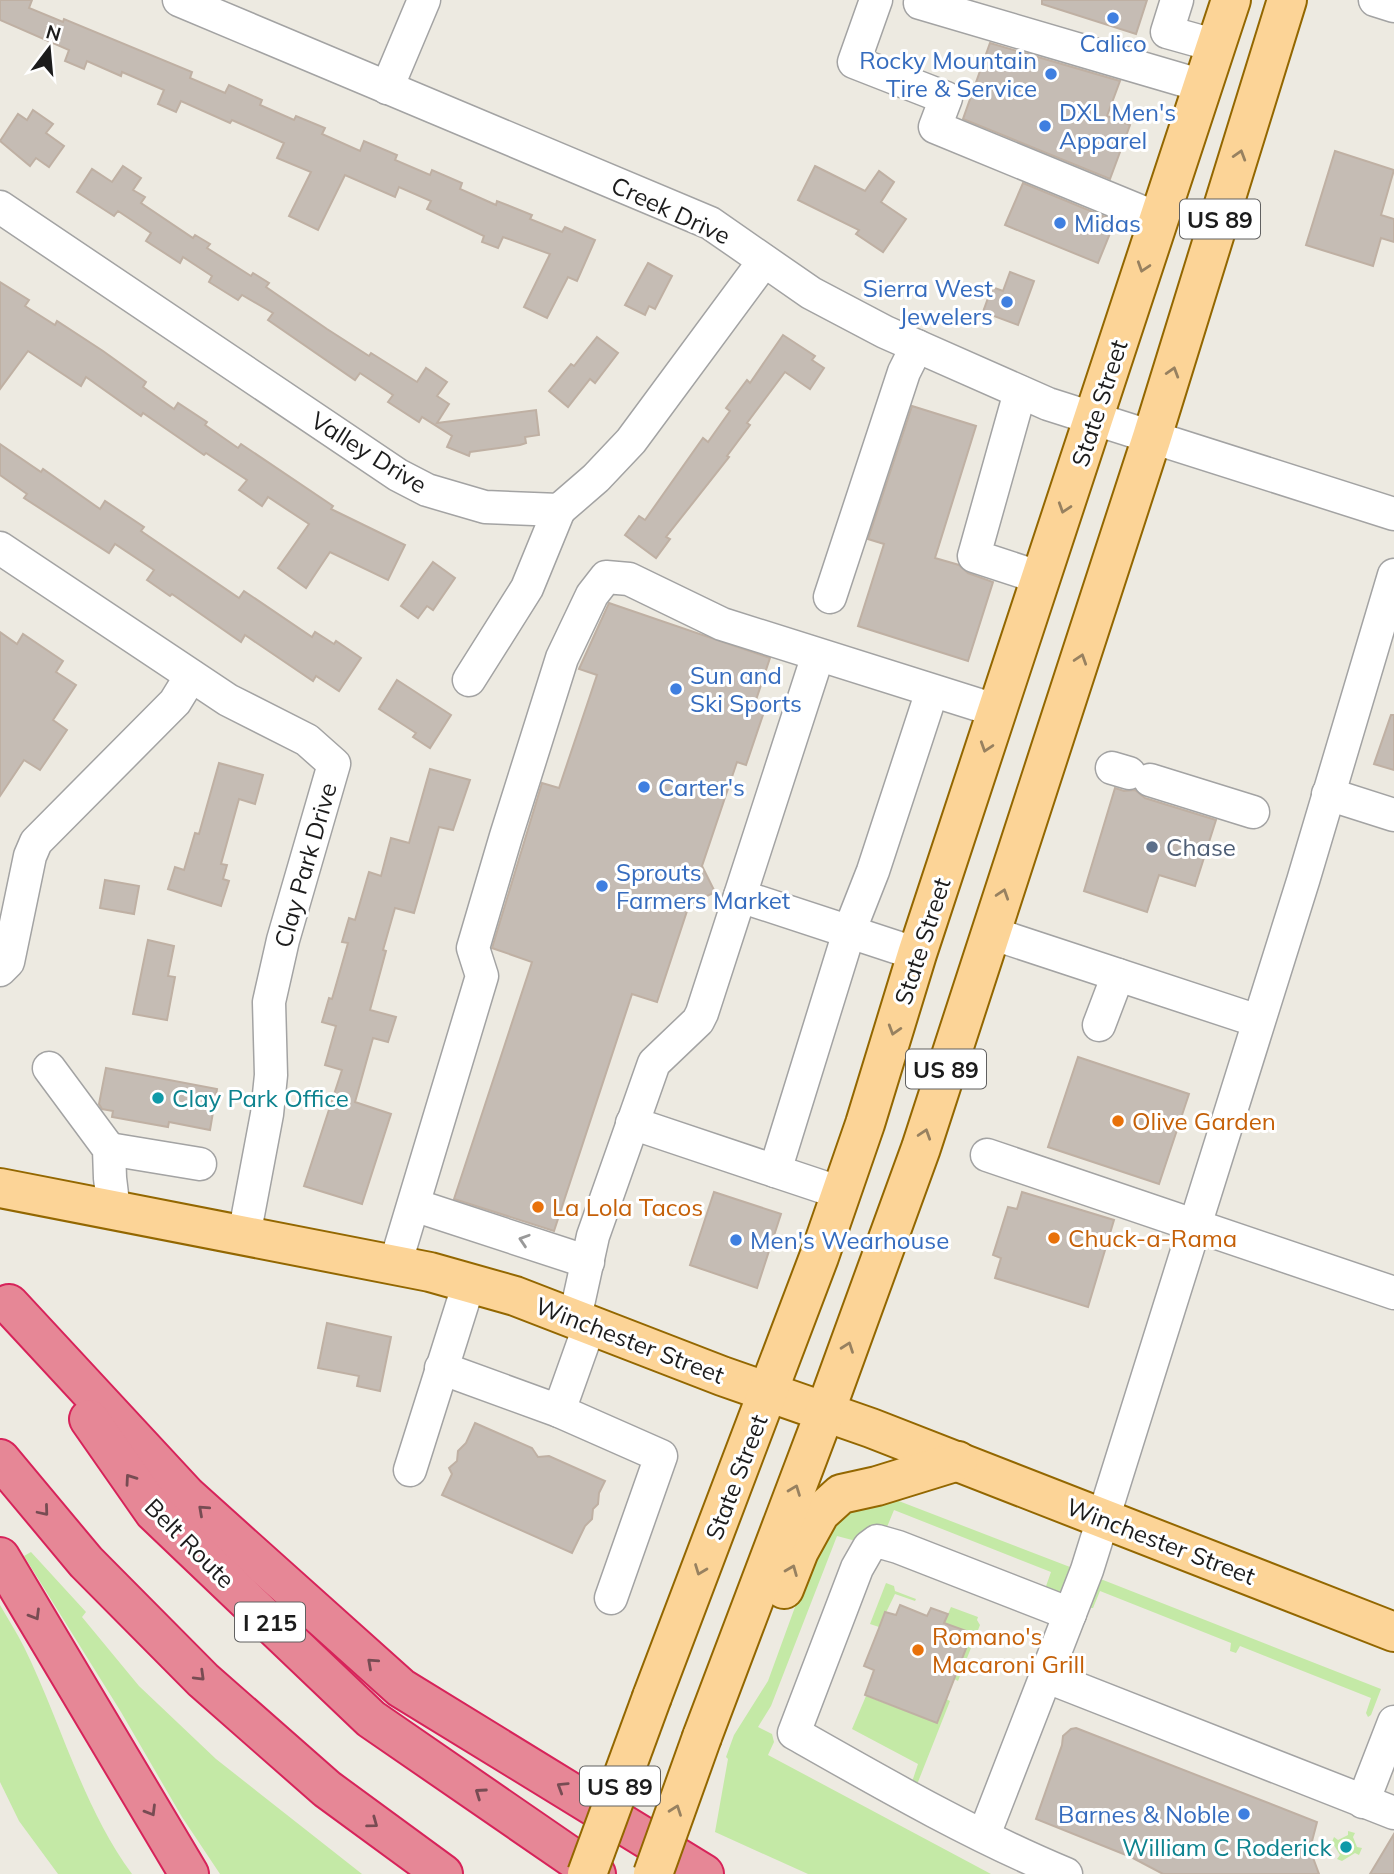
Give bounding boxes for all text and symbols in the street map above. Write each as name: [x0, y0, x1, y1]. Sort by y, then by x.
marker: Calico: [1105, 10, 1121, 26]
north arrow: [14, 14, 84, 84]
text: N: [43, 19, 64, 46]
place label: Calico: [1079, 28, 1147, 58]
place label: Rocky Mountain Tire & Service: [859, 45, 1037, 103]
marker: Rocky Mountain Tire & Service: [1043, 66, 1059, 82]
place label: DXL Men's Apparel: [1059, 97, 1176, 155]
marker: DXL Men's Apparel: [1037, 118, 1053, 134]
one-way arrow: [1231, 149, 1246, 161]
street label: Creek Drive: [607, 169, 735, 251]
road number: US 89: [1180, 200, 1260, 238]
place label: Midas: [1074, 208, 1141, 238]
marker: Midas: [1052, 215, 1068, 231]
one-way arrow: [1137, 261, 1152, 273]
place label: Sierra West Jewelers: [863, 273, 993, 331]
marker: Sierra West Jewelers: [999, 294, 1015, 310]
street label: State Street: [1064, 336, 1134, 470]
one-way arrow: [1164, 367, 1179, 379]
street label: Valley Drive: [305, 405, 433, 499]
one-way arrow: [1058, 501, 1072, 513]
one-way arrow: [1073, 654, 1087, 666]
place label: Sun and Ski Sports: [690, 660, 802, 718]
marker: Sun and Ski Sports: [668, 681, 684, 697]
one-way arrow: [980, 741, 994, 753]
place label: Carter's: [658, 772, 745, 802]
street label: Clay Park Drive: [267, 779, 343, 951]
marker: Carter's: [636, 779, 652, 795]
place label: Chase: [1166, 832, 1236, 862]
marker: Chase: [1144, 839, 1160, 855]
place label: Sprouts Farmers Market: [616, 857, 790, 915]
street label: State Street: [887, 874, 957, 1008]
marker: Sprouts Farmers Market: [594, 878, 610, 894]
one-way arrow: [995, 888, 1010, 900]
one-way arrow: [888, 1023, 902, 1036]
road number: US 89: [906, 1050, 986, 1088]
place label: Clay Park Office: [172, 1083, 349, 1113]
marker: Clay Park Office: [150, 1090, 166, 1106]
place label: Olive Garden: [1132, 1106, 1276, 1136]
marker: Olive Garden: [1110, 1113, 1126, 1129]
one-way arrow: [917, 1128, 931, 1140]
place label: La Lola Tacos: [552, 1192, 703, 1222]
marker: La Lola Tacos: [530, 1199, 546, 1215]
place label: Chuck-a-Rama: [1068, 1223, 1237, 1253]
place label: Men's Wearhouse: [750, 1225, 949, 1255]
marker: Chuck-a-Rama: [1046, 1230, 1062, 1246]
marker: Men's Wearhouse: [728, 1232, 744, 1248]
one-way arrow: [518, 1234, 530, 1249]
street label: Winchester Street: [531, 1290, 729, 1390]
one-way arrow: [840, 1342, 854, 1354]
street label: State Street: [698, 1410, 774, 1544]
one-way arrow: [126, 1474, 138, 1487]
one-way arrow: [787, 1484, 801, 1496]
street label: Winchester Street: [1062, 1491, 1260, 1591]
street label: Belt Route: [139, 1492, 241, 1594]
one-way arrow: [36, 1503, 48, 1516]
one-way arrow: [198, 1506, 211, 1518]
one-way arrow: [695, 1564, 709, 1576]
one-way arrow: [783, 1565, 797, 1577]
road number: I 215: [235, 1602, 305, 1642]
one-way arrow: [27, 1608, 40, 1621]
place label: Romano's Macaroni Grill: [932, 1621, 1085, 1679]
marker: Romano's Macaroni Grill: [910, 1642, 926, 1658]
one-way arrow: [367, 1658, 380, 1671]
one-way arrow: [191, 1668, 204, 1681]
road number: US 89: [580, 1766, 660, 1806]
one-way arrow: [556, 1783, 569, 1796]
one-way arrow: [475, 1789, 488, 1802]
place label: Barnes & Noble: [1058, 1799, 1230, 1829]
one-way arrow: [143, 1803, 156, 1816]
one-way arrow: [668, 1804, 682, 1816]
marker: Barnes & Noble: [1236, 1806, 1252, 1822]
one-way arrow: [365, 1815, 378, 1827]
place label: William C Roderick: [1122, 1832, 1333, 1862]
marker: William C Roderick: [1338, 1839, 1354, 1855]

